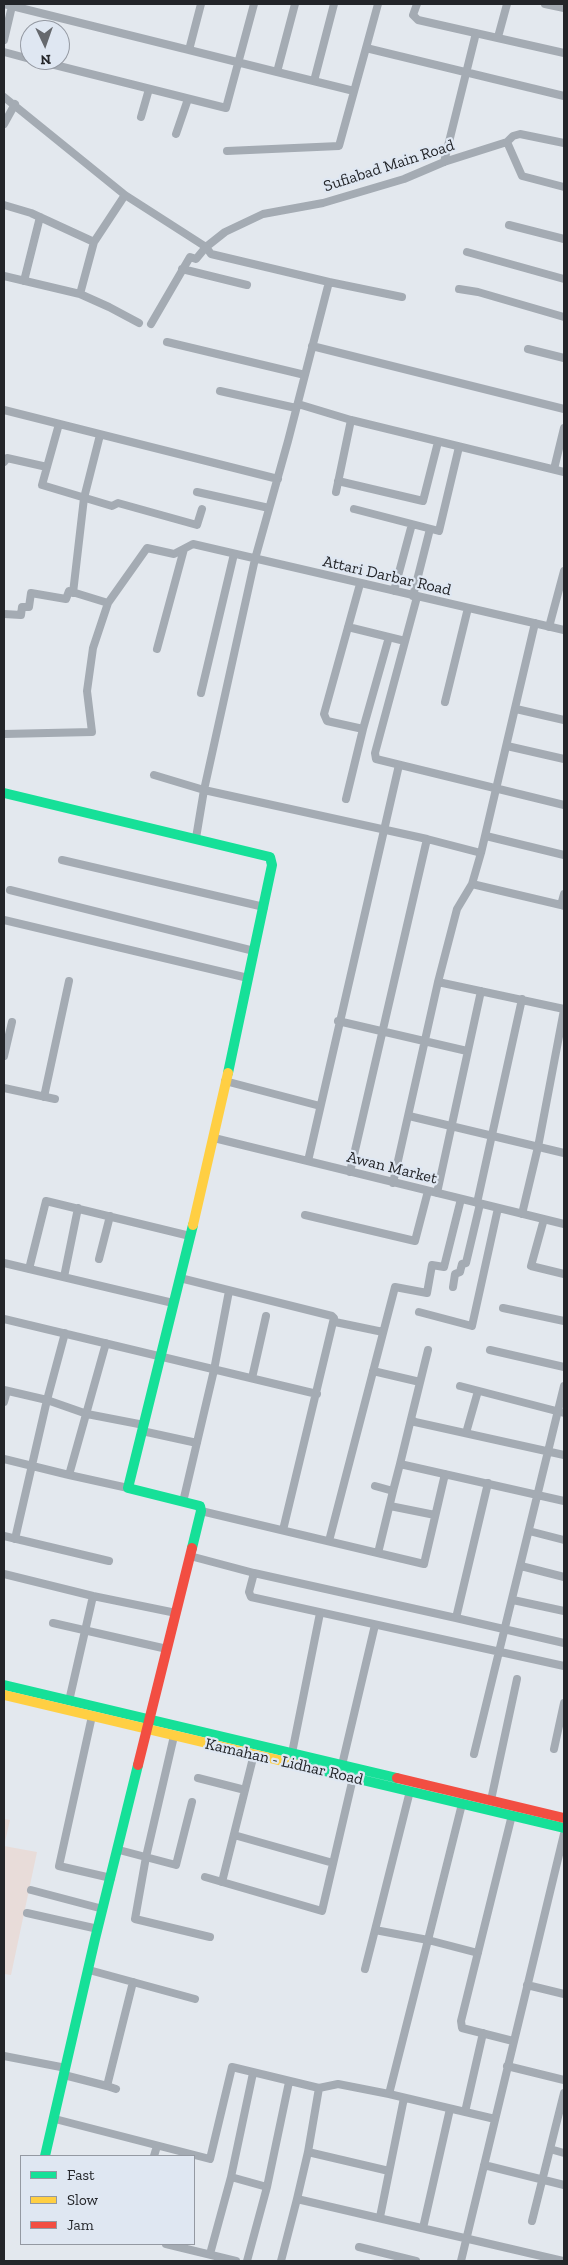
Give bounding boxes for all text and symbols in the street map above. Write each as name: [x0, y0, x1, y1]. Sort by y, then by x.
north arrow: [20, 20, 70, 70]
text: N: [40, 51, 52, 68]
street label: Sufiabad Main Road: [321, 136, 457, 196]
street label: Attari Darbar Road: [321, 552, 453, 600]
street label: Awan Market: [345, 1148, 439, 1188]
street label: Kamahan - Lidhar Road: [203, 1734, 365, 1790]
legend: [20, 2155, 195, 2245]
text: Fast: [67, 2166, 95, 2184]
text: Slow: [67, 2191, 98, 2209]
text: Jam: [67, 2216, 94, 2234]

